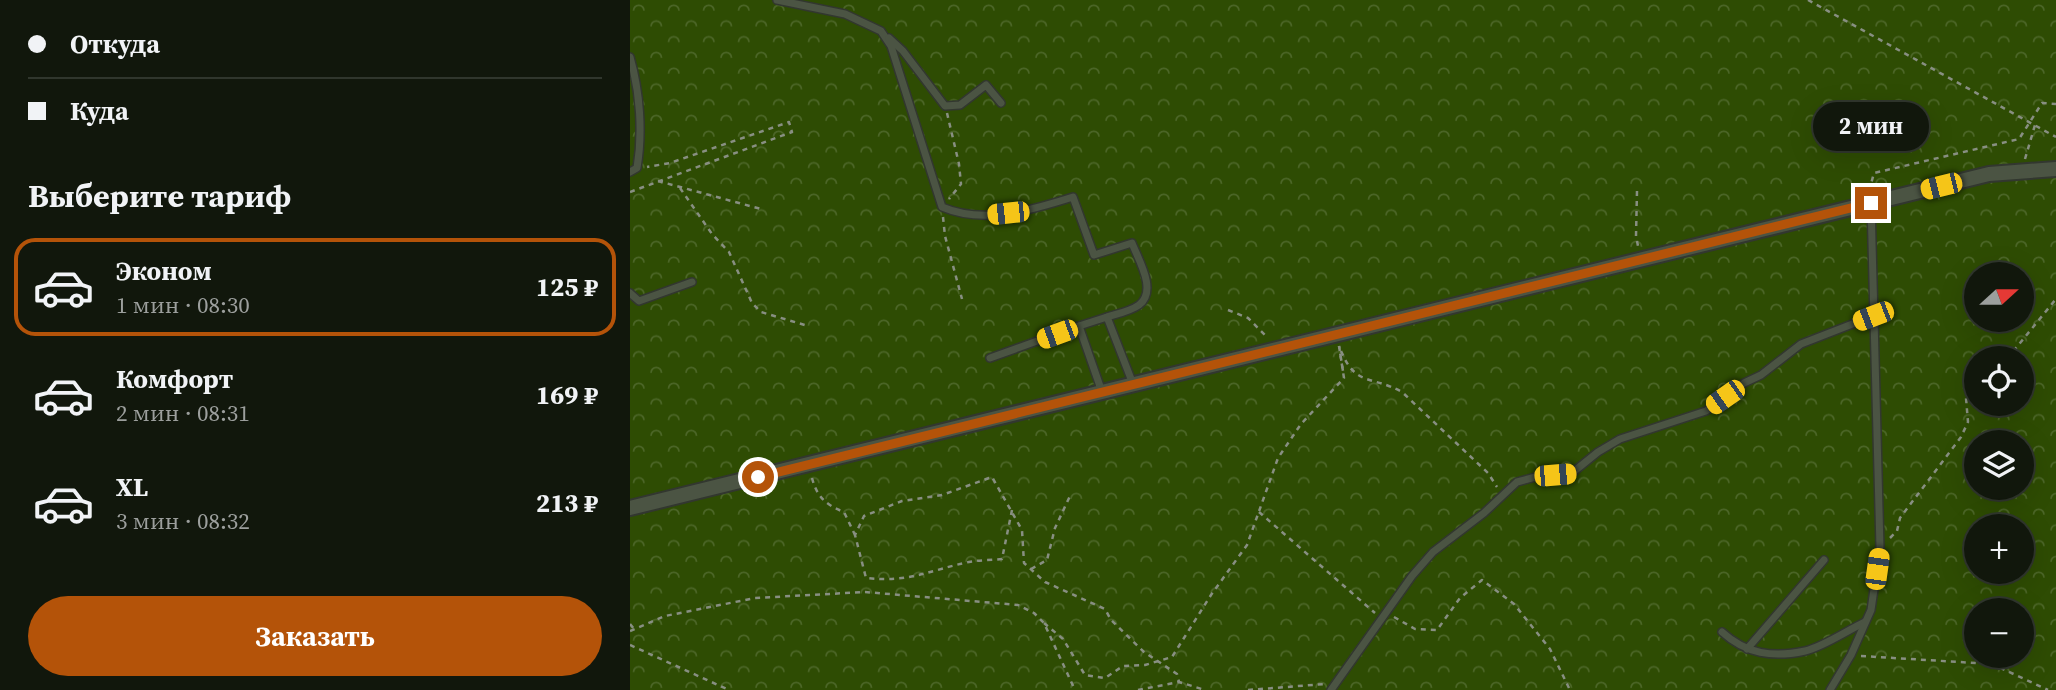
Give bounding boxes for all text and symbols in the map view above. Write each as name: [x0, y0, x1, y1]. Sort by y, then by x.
text: Откуда: [70, 26, 160, 62]
text: Куда: [70, 93, 129, 129]
callout: 2 мин: [1813, 102, 1929, 150]
text: 2 мин: [1839, 110, 1903, 142]
car: [1919, 171, 1964, 201]
text: Выберите тариф: [28, 174, 291, 218]
route end: [1855, 187, 1887, 219]
car: [987, 200, 1030, 226]
text: Эконом: [116, 253, 212, 289]
icon: car: [32, 256, 95, 319]
north arrow: [1964, 262, 2034, 332]
map controls: [1964, 262, 2034, 668]
text: 125 ₽: [536, 269, 598, 305]
text: 1 мин · 08:30: [116, 289, 250, 321]
car: [1850, 299, 1897, 333]
car: [1034, 317, 1081, 351]
button: locate: [1964, 346, 2034, 416]
text: Комфорт: [116, 361, 233, 397]
icon: car: [32, 364, 95, 427]
car: [1702, 376, 1749, 418]
text: 169 ₽: [536, 377, 598, 413]
text: 2 мин · 08:31: [116, 397, 250, 429]
button: layers: [1964, 430, 2034, 500]
route start: [742, 461, 774, 493]
car: [1534, 463, 1577, 487]
text: XL: [116, 469, 148, 505]
icon: car: [32, 472, 95, 535]
text: 213 ₽: [536, 485, 598, 521]
text: 3 мин · 08:32: [116, 505, 250, 537]
button: +: [1964, 514, 2034, 584]
car: [1864, 547, 1891, 591]
button: Заказать: [28, 596, 602, 676]
button: −: [1964, 598, 2034, 668]

